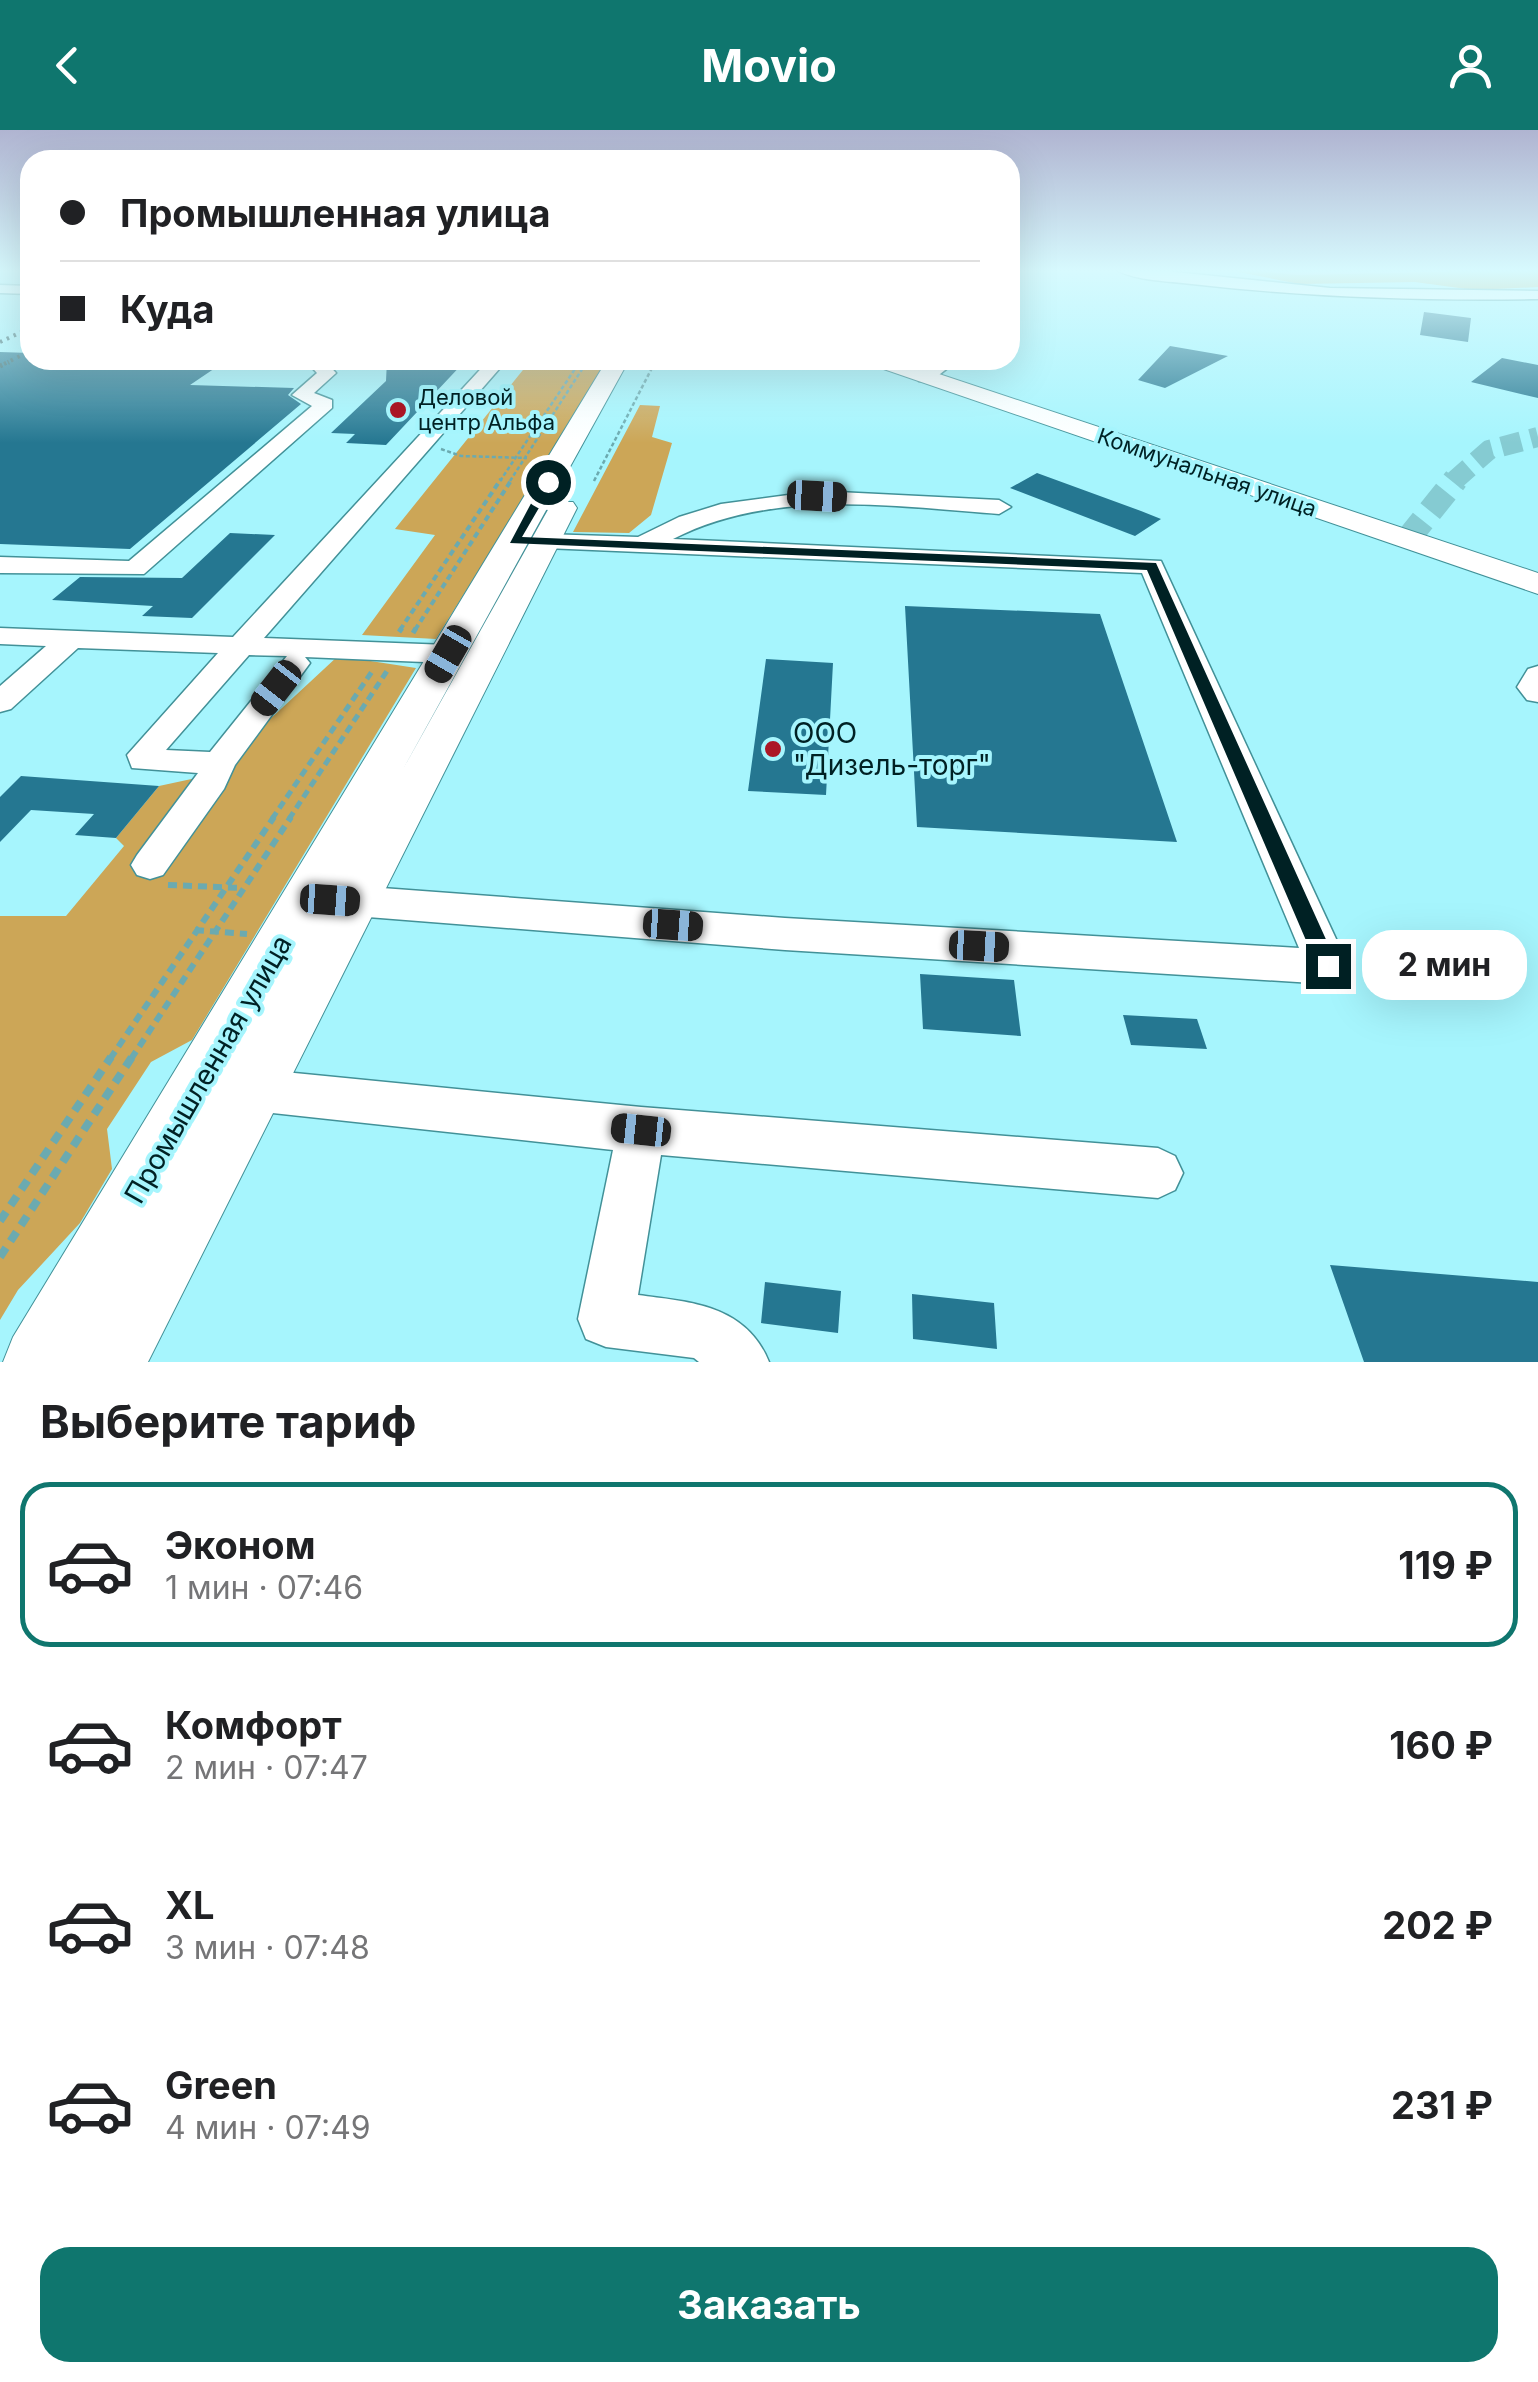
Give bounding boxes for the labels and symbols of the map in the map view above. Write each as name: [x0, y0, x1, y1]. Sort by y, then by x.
place label: Деловой центр Альфа: [418, 384, 555, 435]
marker: Деловой центр Альфа: [387, 399, 409, 421]
street label: Коммунальная улица: [1094, 422, 1320, 522]
route start: [526, 460, 571, 505]
car: [786, 479, 848, 513]
car: [420, 621, 476, 687]
car: [246, 655, 306, 721]
place label: ООО "Дизель-торг": [793, 716, 991, 782]
marker: ООО "Дизель-торг": [762, 738, 784, 760]
car: [299, 883, 361, 917]
car: [642, 908, 704, 942]
street label: Промышленная улица: [117, 929, 299, 1209]
car: [948, 929, 1010, 963]
callout: 2 мин: [1363, 931, 1528, 1001]
route end: [1306, 944, 1351, 989]
car: [610, 1112, 672, 1148]

